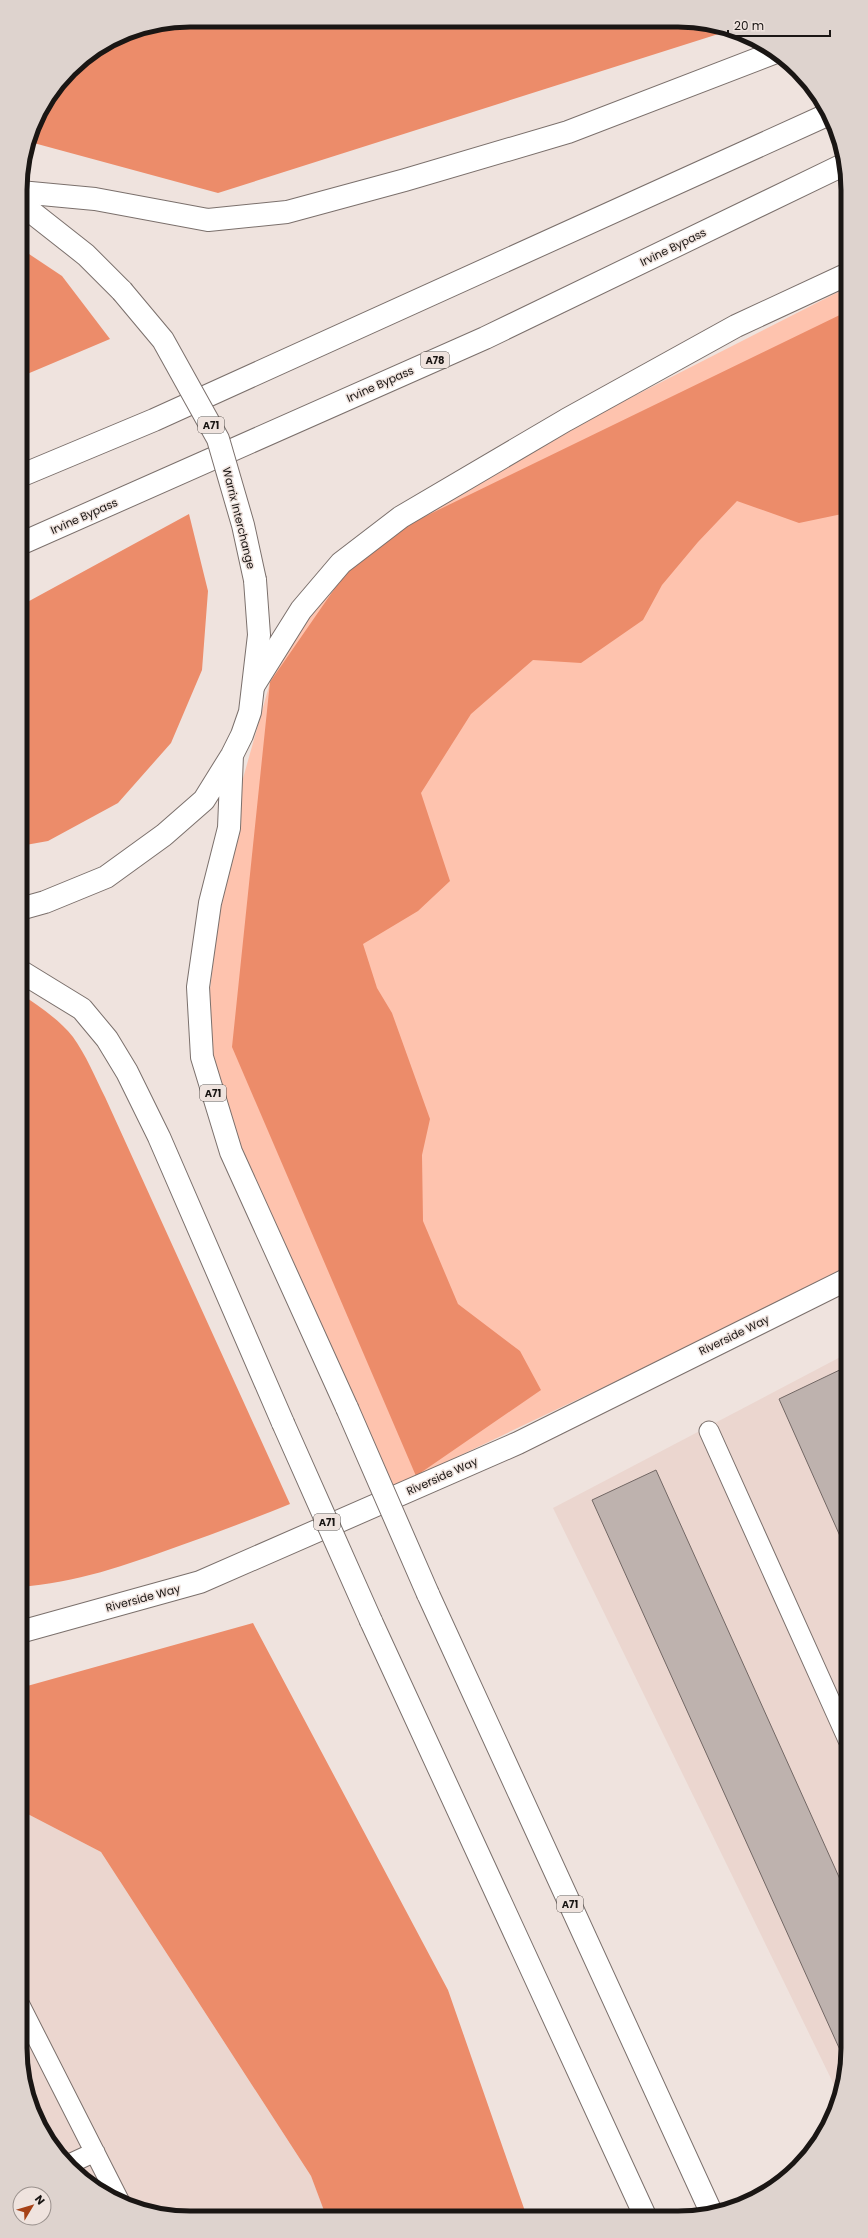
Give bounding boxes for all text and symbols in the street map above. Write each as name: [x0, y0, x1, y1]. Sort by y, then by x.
scale bar: [728, 12, 830, 38]
text: 20 m: [734, 17, 764, 34]
street label: Irvine Bypass: [637, 224, 709, 270]
road number: A78: [421, 352, 449, 368]
street label: Irvine Bypass: [344, 362, 416, 406]
road number: A71: [198, 417, 224, 433]
street label: Warrix Interchange: [219, 465, 259, 571]
street label: Irvine Bypass: [48, 494, 120, 538]
road number: A71: [200, 1085, 226, 1101]
street label: Riverside Way: [696, 1311, 773, 1359]
street label: Riverside Way: [404, 1453, 481, 1499]
road number: A71: [314, 1514, 340, 1530]
street label: Riverside Way: [104, 1580, 183, 1616]
road number: A71: [557, 1896, 583, 1912]
north arrow: [12, 2186, 52, 2226]
text: N: [31, 2192, 49, 2208]

